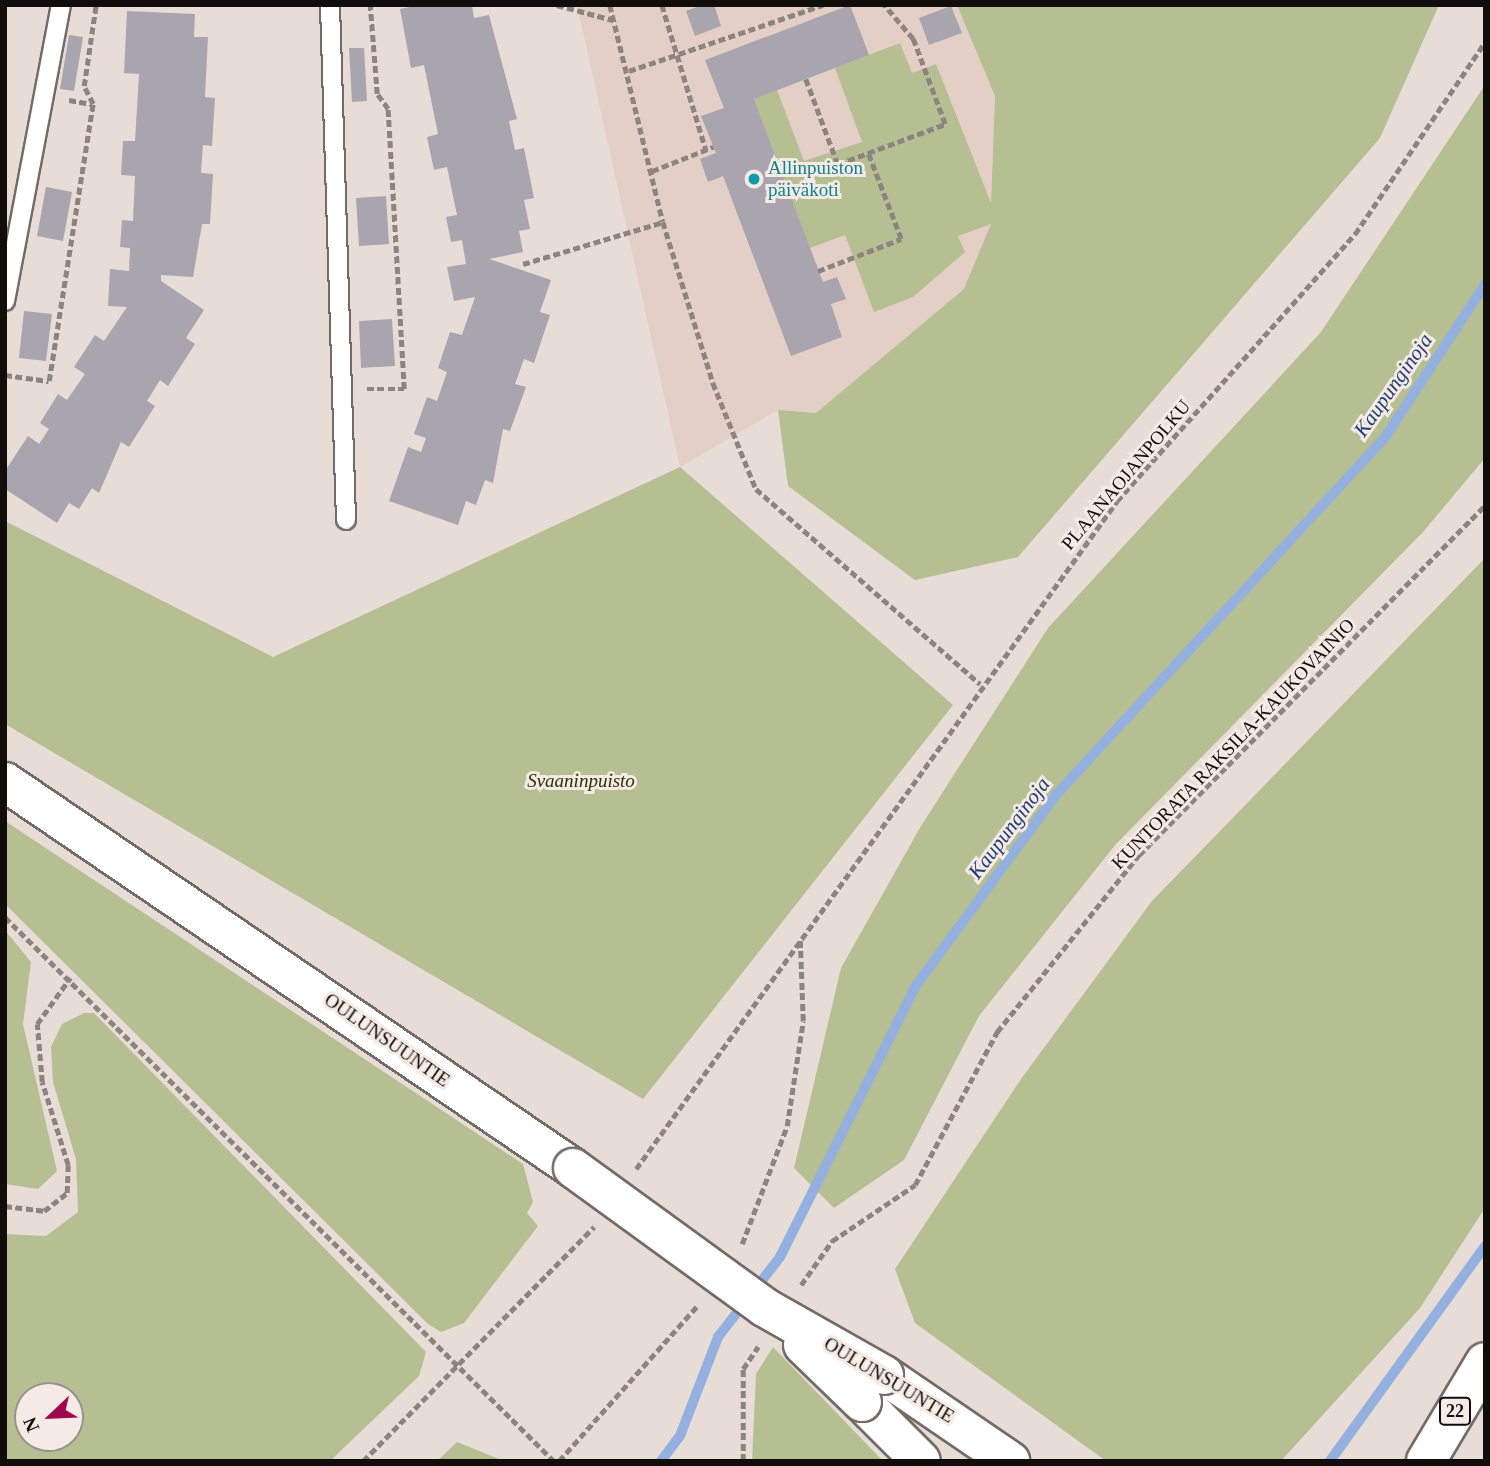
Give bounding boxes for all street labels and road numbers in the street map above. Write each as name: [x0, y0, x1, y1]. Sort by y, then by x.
street label: PLAANAOJANPOLKU: [1057, 395, 1195, 555]
street label: KUNTORATA RAKSILA-KAUKOVAINIO: [1106, 613, 1360, 875]
street label: OULUNSUUNTIE: [320, 988, 454, 1092]
street label: OULUNSUUNTIE: [820, 1332, 958, 1428]
road number: 22: [1438, 1396, 1472, 1426]

